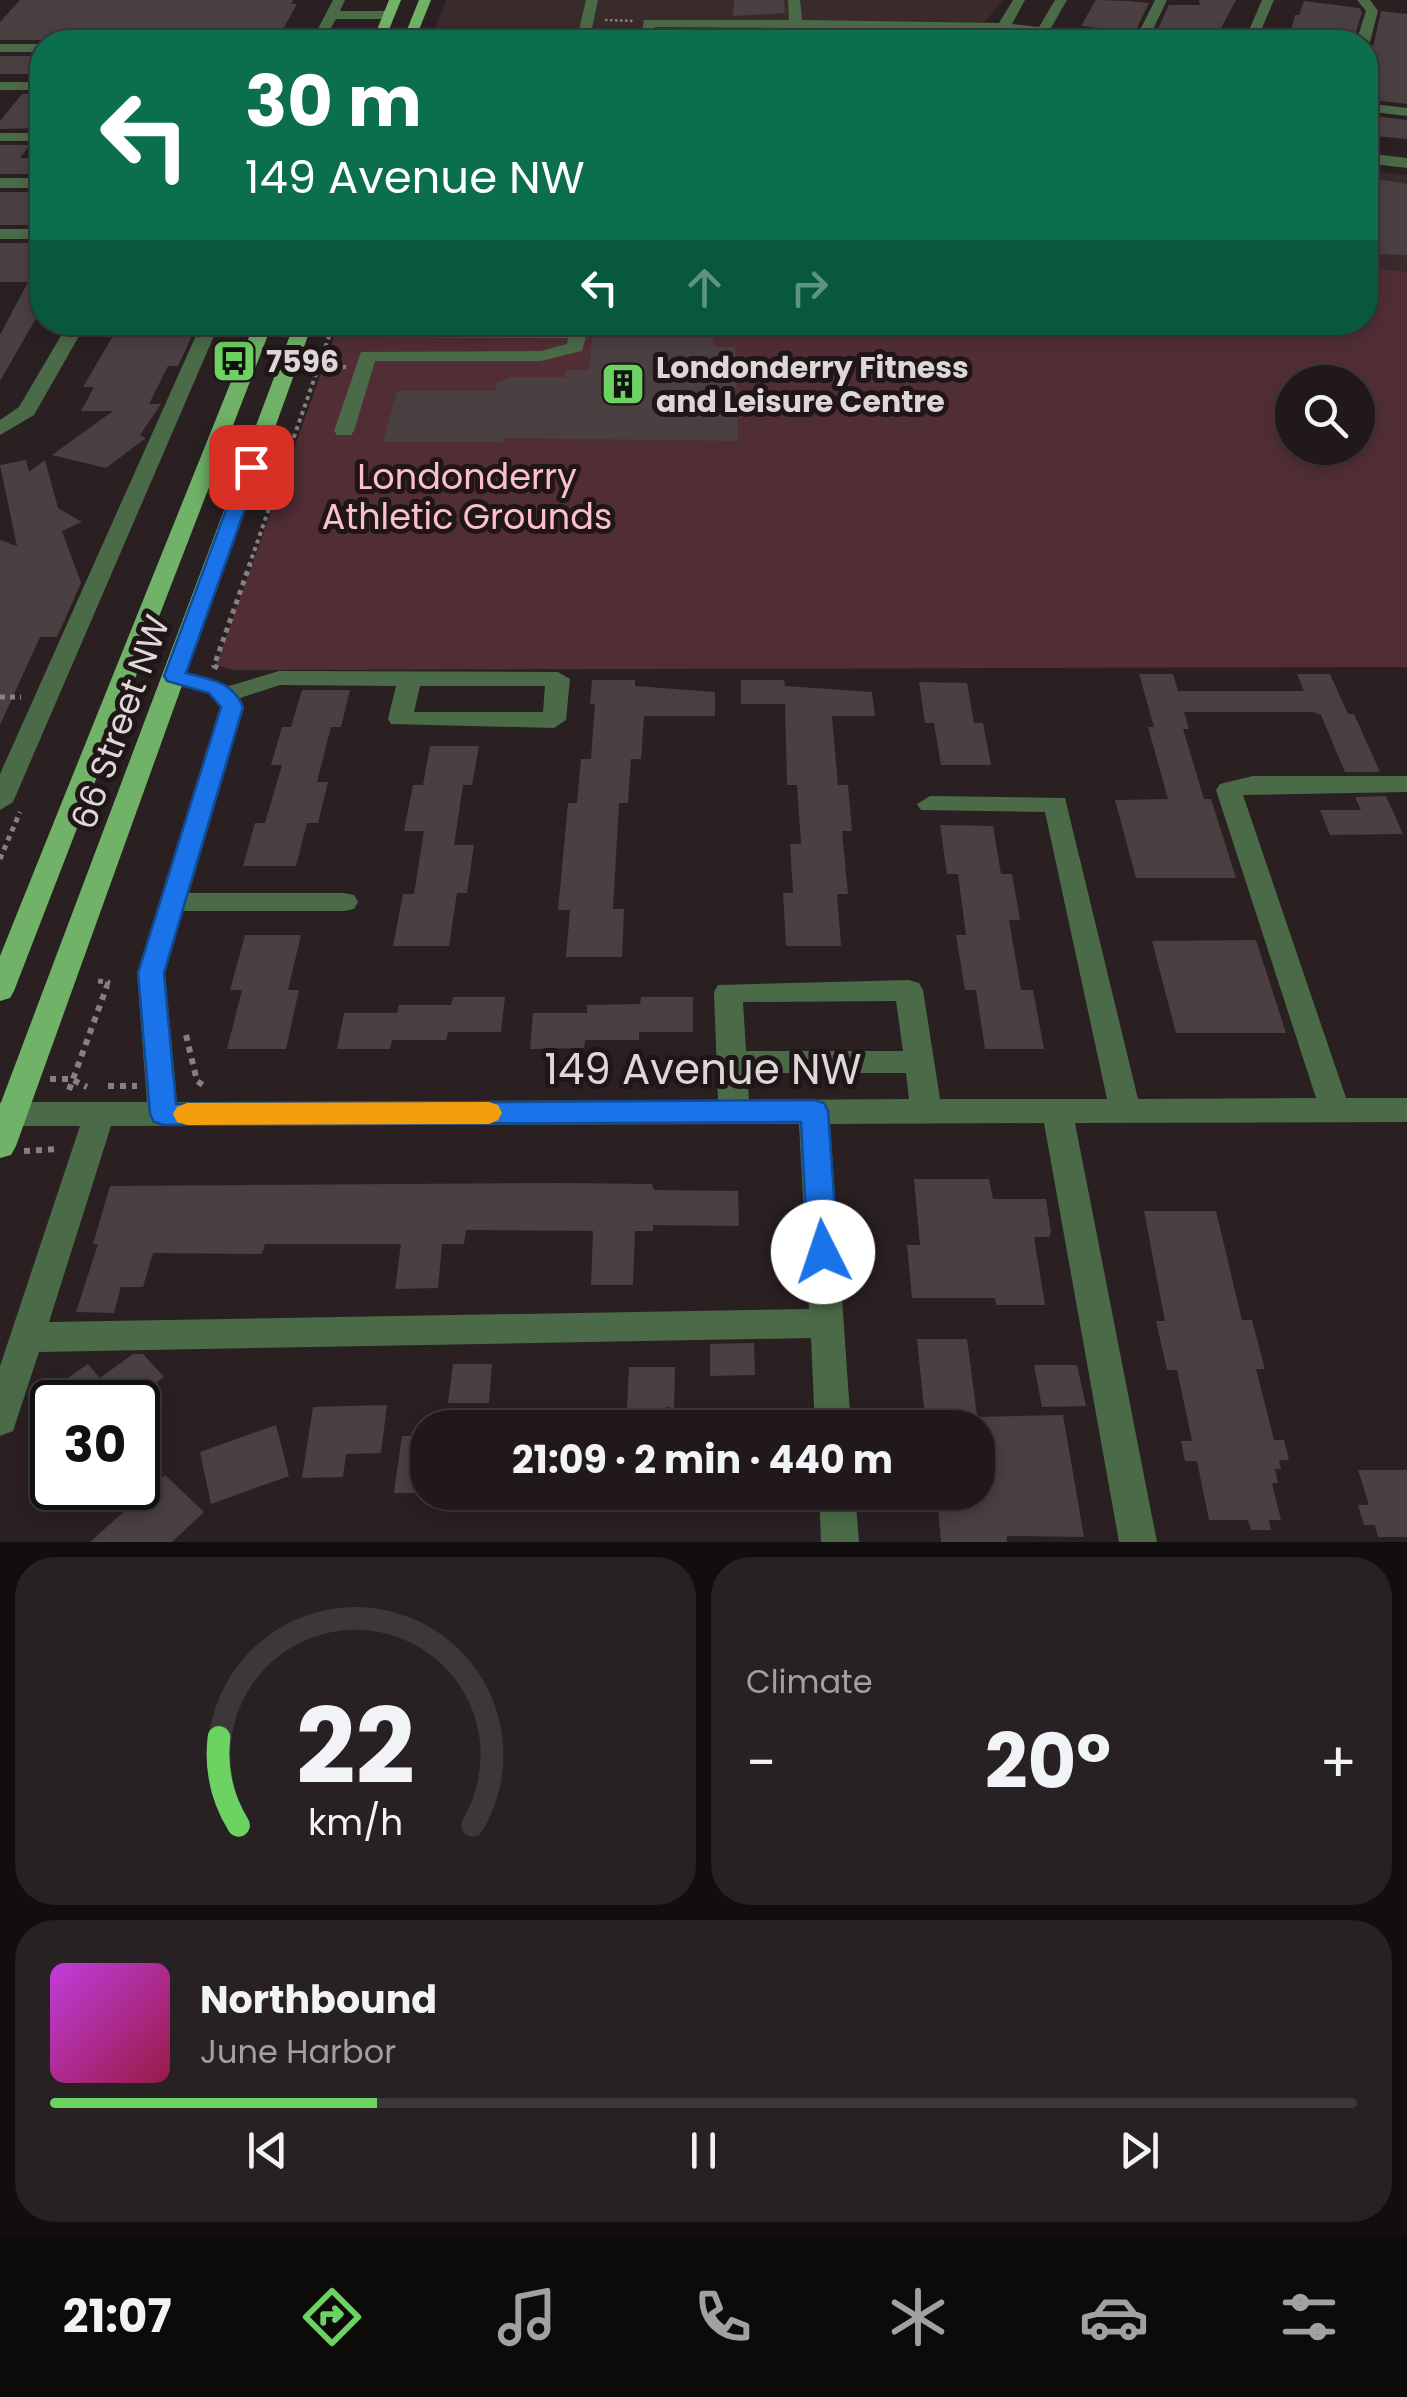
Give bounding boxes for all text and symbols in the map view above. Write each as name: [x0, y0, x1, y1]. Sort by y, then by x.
text: 30 m: [245, 52, 422, 151]
icon: left: [80, 70, 210, 200]
text: 149 Avenue NW: [245, 146, 585, 209]
icon: left: [572, 260, 627, 315]
icon: ahead: [677, 260, 732, 315]
icon: right: [782, 260, 837, 315]
bus stop icon: 7596: [211, 338, 257, 384]
place label: 7596: [266, 340, 339, 383]
place label: Londonderry Fitness and Leisure Centre: [656, 346, 969, 423]
building icon: Londonderry Fitness and Leisure Centre: [600, 361, 646, 407]
map controls: [1275, 365, 1375, 465]
button: search: [1275, 365, 1375, 465]
pin: [209, 425, 294, 510]
icon: arrive: [224, 440, 279, 495]
park label: Londonderry Athletic Grounds: [322, 452, 612, 541]
street label: 66 Street NW: [59, 608, 181, 836]
street label: 149 Avenue NW: [545, 1040, 861, 1099]
position arrow: [771, 1200, 875, 1304]
speed limit sign: 30: [30, 1380, 160, 1510]
text: 21:09 · 2 min · 440 m: [512, 1433, 893, 1486]
text: Climate: [746, 1659, 873, 1704]
text: 22: [296, 1674, 415, 1819]
text: 20°: [985, 1709, 1111, 1814]
text: −: [746, 1724, 776, 1801]
text: +: [1319, 1724, 1357, 1801]
text: km/h: [308, 1797, 403, 1848]
text: Northbound: [200, 1973, 437, 2026]
text: June Harbor: [200, 2029, 396, 2074]
icon: previous: [240, 2123, 295, 2178]
icon: pause: [676, 2123, 731, 2178]
icon: next: [1112, 2123, 1167, 2178]
icon: directions: [297, 2282, 367, 2352]
icon: music: [492, 2282, 562, 2352]
icon: phone: [688, 2282, 758, 2352]
icon: climate: [883, 2282, 953, 2352]
icon: car: [1079, 2282, 1149, 2352]
icon: filters: [1274, 2282, 1344, 2352]
text: 21:07: [63, 2285, 172, 2348]

